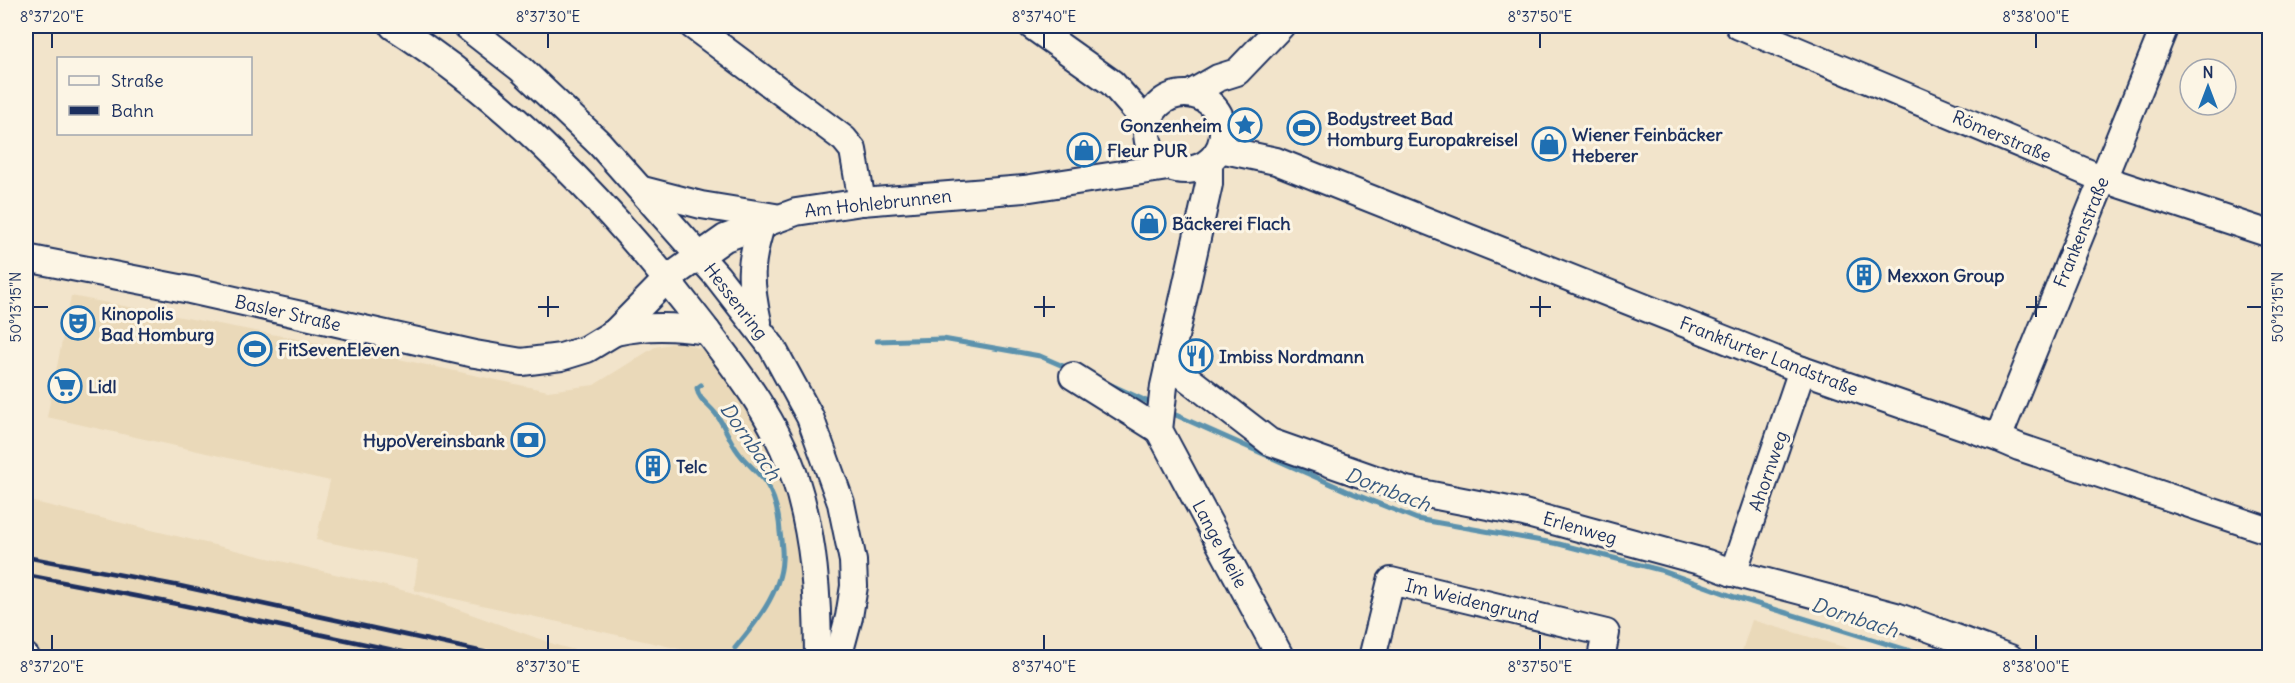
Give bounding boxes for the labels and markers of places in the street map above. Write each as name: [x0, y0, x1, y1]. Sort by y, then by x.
place icon: Gonzenheim: [1227, 107, 1263, 143]
place label: Bodystreet Bad Homburg Europakreisel: [1327, 107, 1518, 151]
sports icon: Bodystreet Bad Homburg Europakreisel: [1286, 110, 1322, 146]
place label: Gonzenheim: [1120, 114, 1222, 137]
place label: Wiener Feinbäcker Heberer: [1572, 123, 1723, 167]
shop icon: Wiener Feinbäcker Heberer: [1531, 126, 1567, 162]
shop icon: Fleur PUR: [1066, 132, 1102, 168]
place label: Fleur PUR: [1107, 139, 1188, 162]
shop icon: Bäckerei Flach: [1131, 205, 1167, 241]
place label: Bäckerei Flach: [1172, 212, 1291, 235]
building icon: Mexxon Group: [1846, 257, 1882, 293]
place label: Mexxon Group: [1887, 264, 2004, 287]
place label: Kinopolis Bad Homburg: [101, 302, 214, 346]
theatre icon: Kinopolis Bad Homburg: [60, 305, 96, 341]
sports icon: FitSevenEleven: [237, 331, 273, 367]
place label: FitSevenEleven: [278, 338, 401, 361]
restaurant icon: Imbiss Nordmann: [1178, 338, 1214, 374]
place label: Imbiss Nordmann: [1219, 345, 1365, 368]
supermarket icon: Lidl: [47, 368, 83, 404]
place label: Lidl: [88, 375, 116, 398]
bank icon: HypoVereinsbank: [510, 422, 546, 458]
place label: HypoVereinsbank: [363, 429, 505, 452]
building icon: Telc: [635, 448, 671, 484]
place label: Telc: [676, 455, 707, 478]

